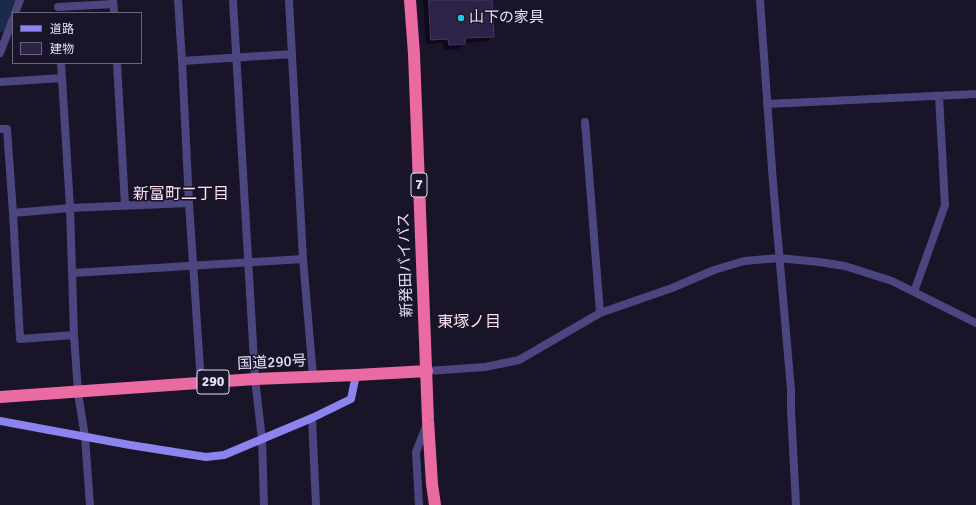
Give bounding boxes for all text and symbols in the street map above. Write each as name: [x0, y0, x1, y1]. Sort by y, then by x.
place label: 山下の家具: [469, 9, 544, 27]
legend: [12, 12, 142, 64]
marker: 山下の家具: [456, 13, 466, 23]
text: 道路: [50, 22, 74, 37]
text: 建物: [50, 42, 74, 57]
road number: 7: [411, 173, 427, 197]
district label: 新富町二丁目: [133, 185, 229, 205]
street label: 新発田バイパス: [395, 212, 417, 318]
district label: 東塚ノ目: [437, 313, 501, 333]
street label: 国道290号: [237, 352, 307, 374]
road number: 290: [197, 370, 229, 394]

